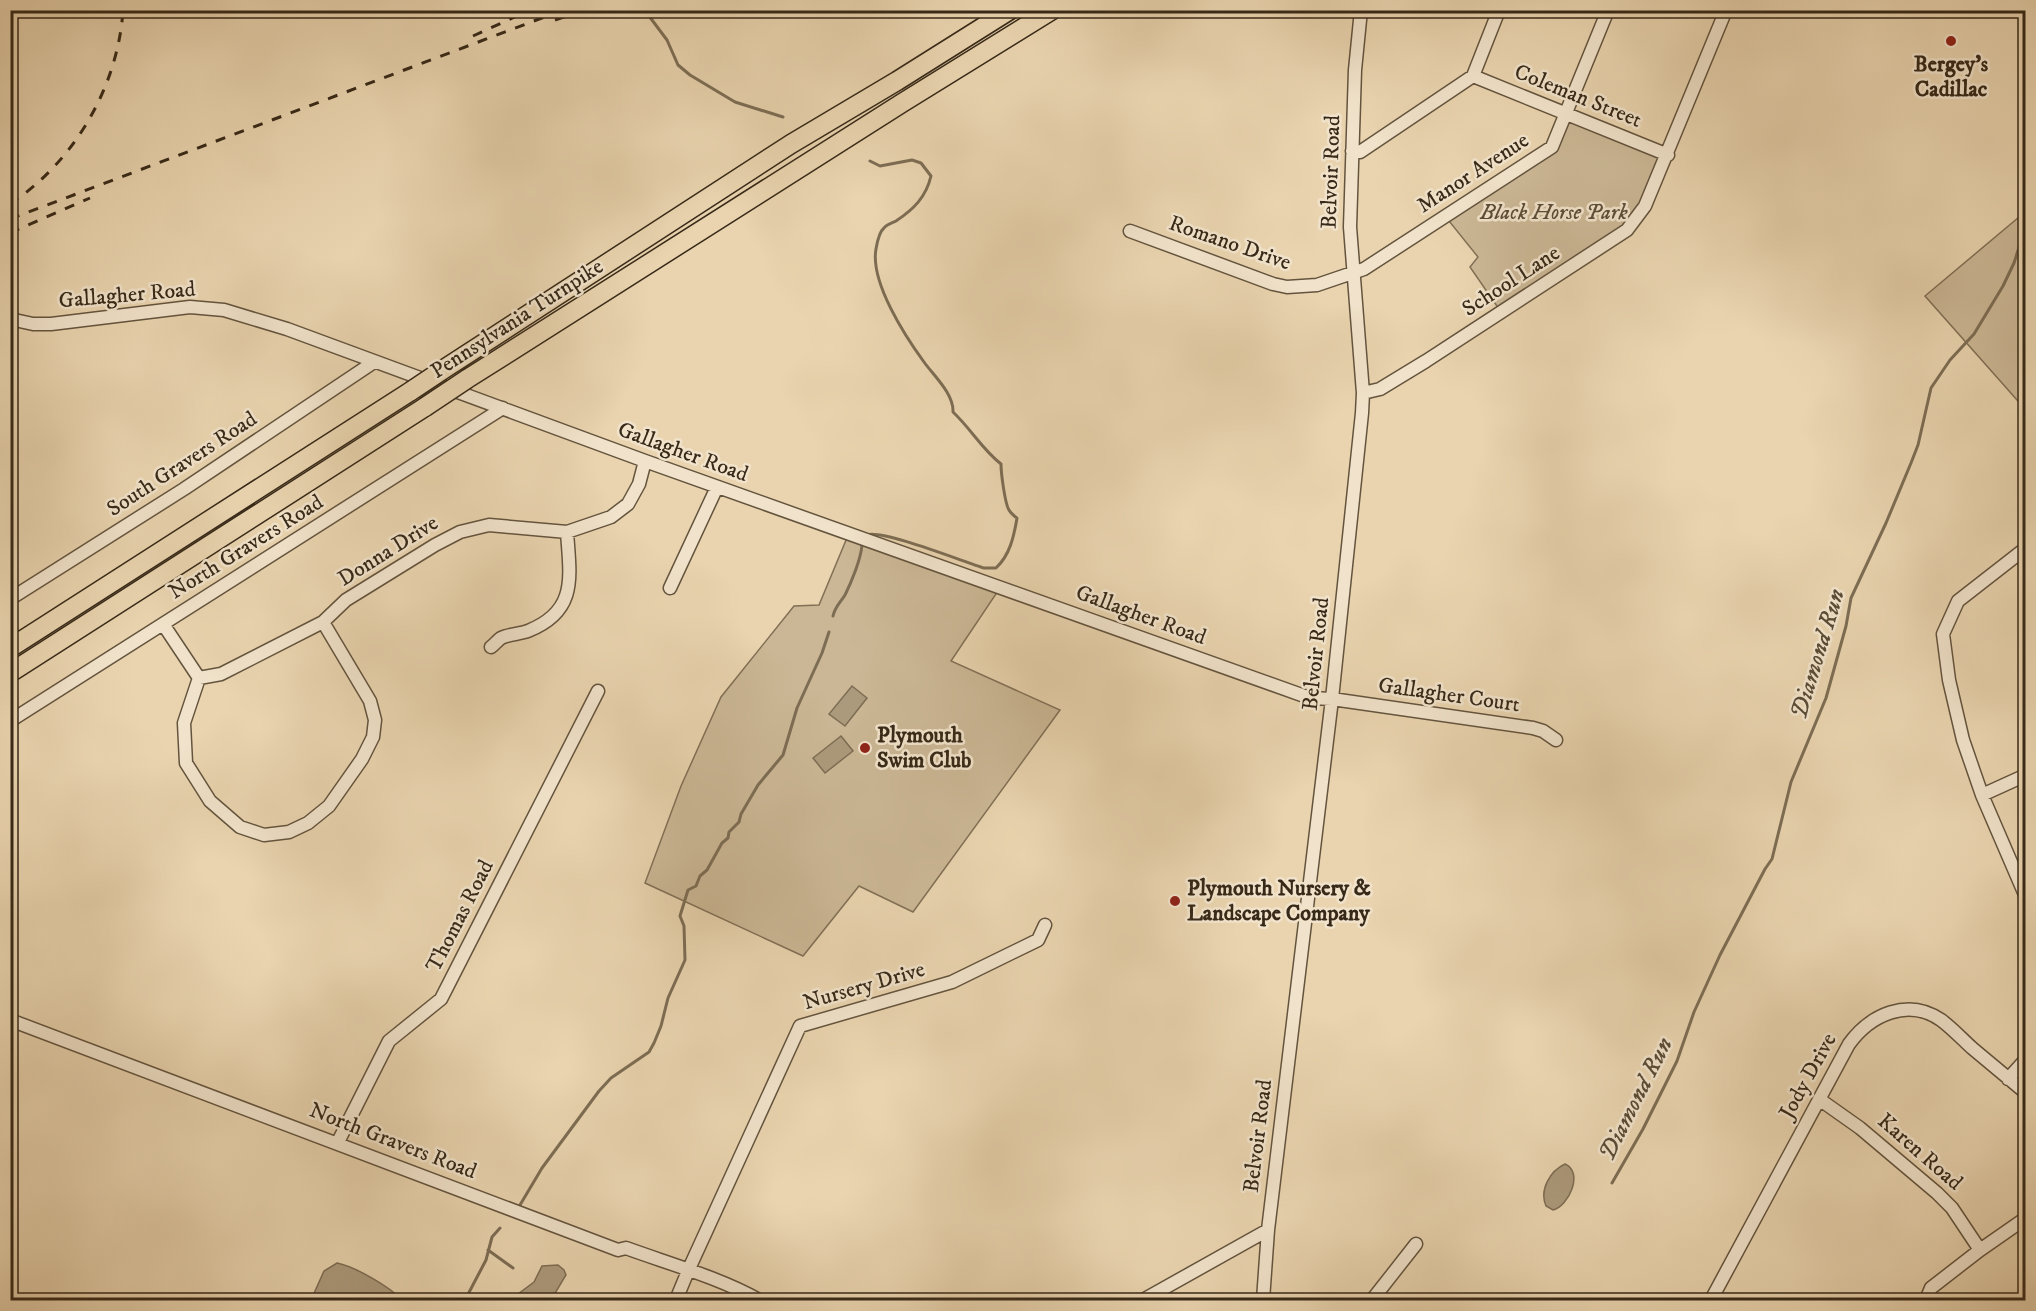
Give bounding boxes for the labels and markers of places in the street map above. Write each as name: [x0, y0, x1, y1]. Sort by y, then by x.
marker: Bergey's Cadillac: [1944, 34, 1958, 48]
place label: Bergey's Cadillac: [1914, 51, 1989, 103]
place label: Plymouth Swim Club: [877, 722, 971, 774]
marker: Plymouth Swim Club: [858, 741, 872, 755]
place label: Plymouth Nursery & Landscape Company: [1187, 875, 1371, 927]
marker: Plymouth Nursery & Landscape Company: [1168, 894, 1182, 908]

